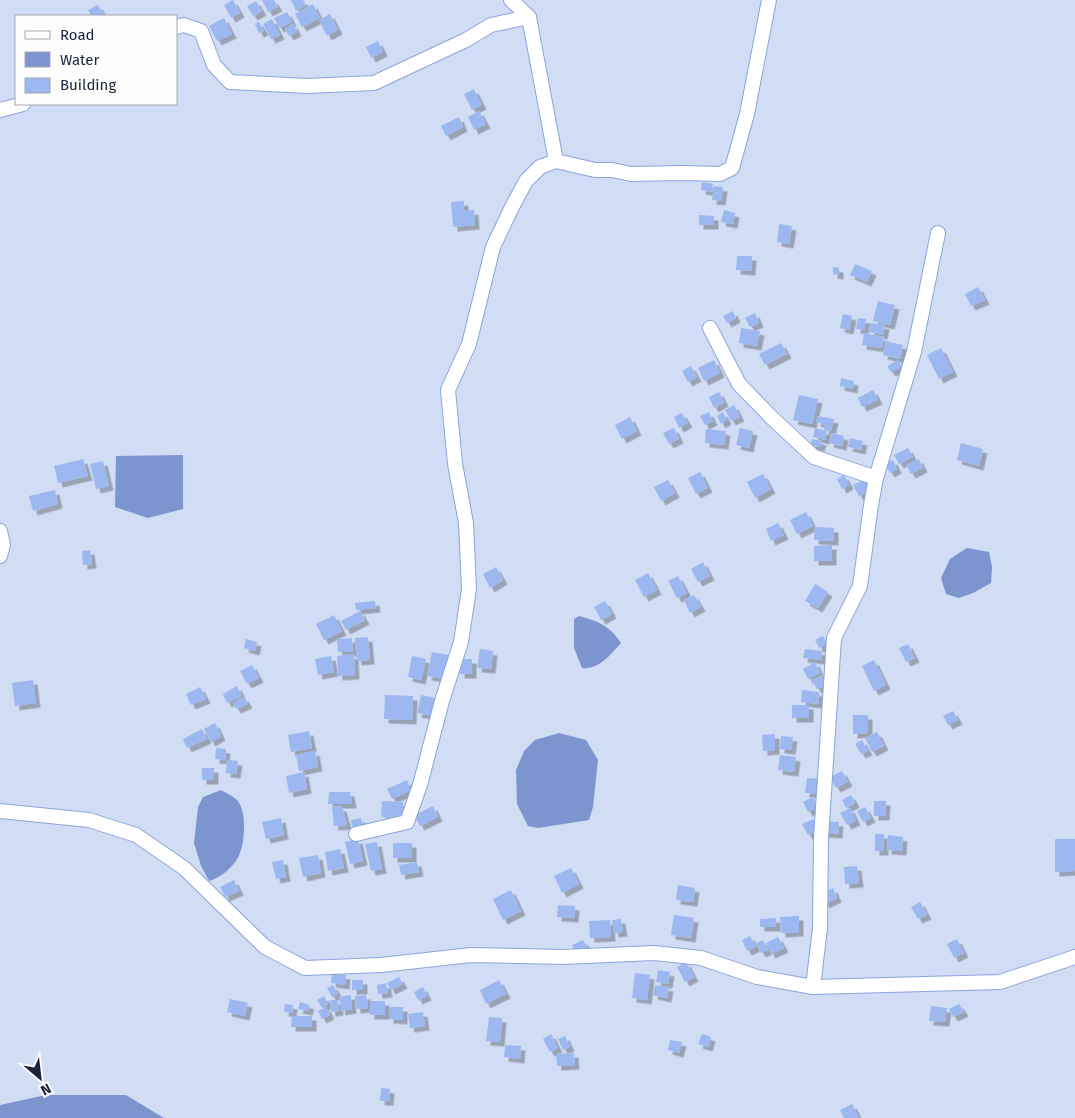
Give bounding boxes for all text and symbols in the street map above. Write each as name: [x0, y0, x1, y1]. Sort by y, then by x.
legend: [15, 15, 178, 105]
text: Road: [60, 26, 95, 44]
text: Water: [60, 51, 99, 69]
text: Building: [60, 76, 116, 94]
north arrow: [15, 1053, 65, 1103]
text: N: [38, 1079, 54, 1099]

